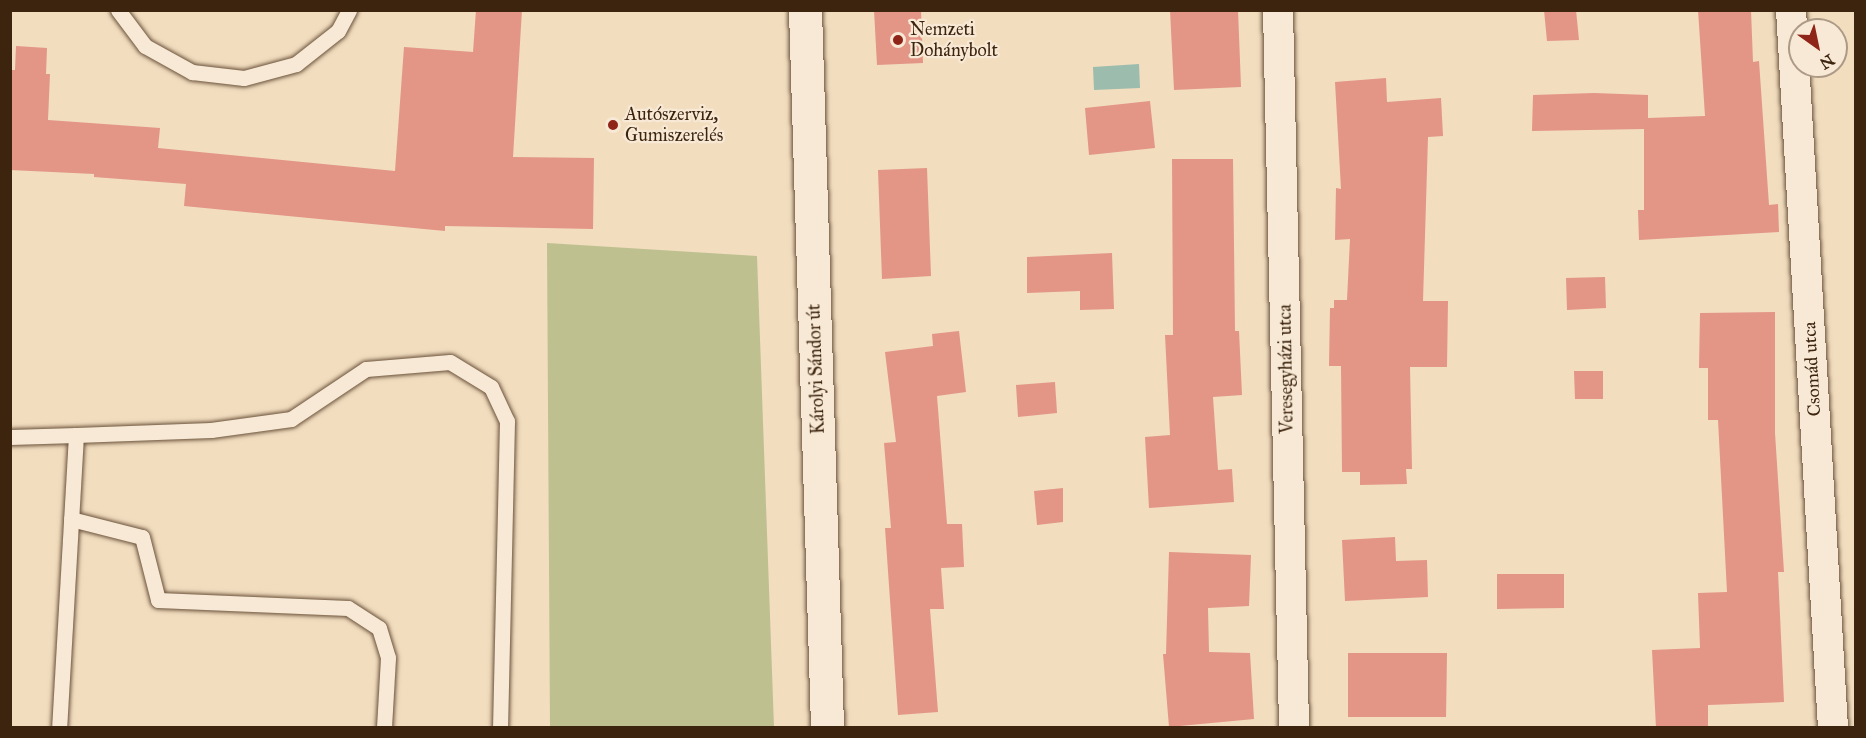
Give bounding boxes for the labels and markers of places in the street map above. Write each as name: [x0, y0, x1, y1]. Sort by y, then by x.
place label: Nemzeti Dohánybolt: [910, 19, 998, 62]
marker: Nemzeti Dohánybolt: [891, 33, 905, 47]
place label: Autószerviz, Gumiszerelés: [625, 104, 723, 146]
marker: Autószerviz, Gumiszerelés: [606, 118, 620, 132]

